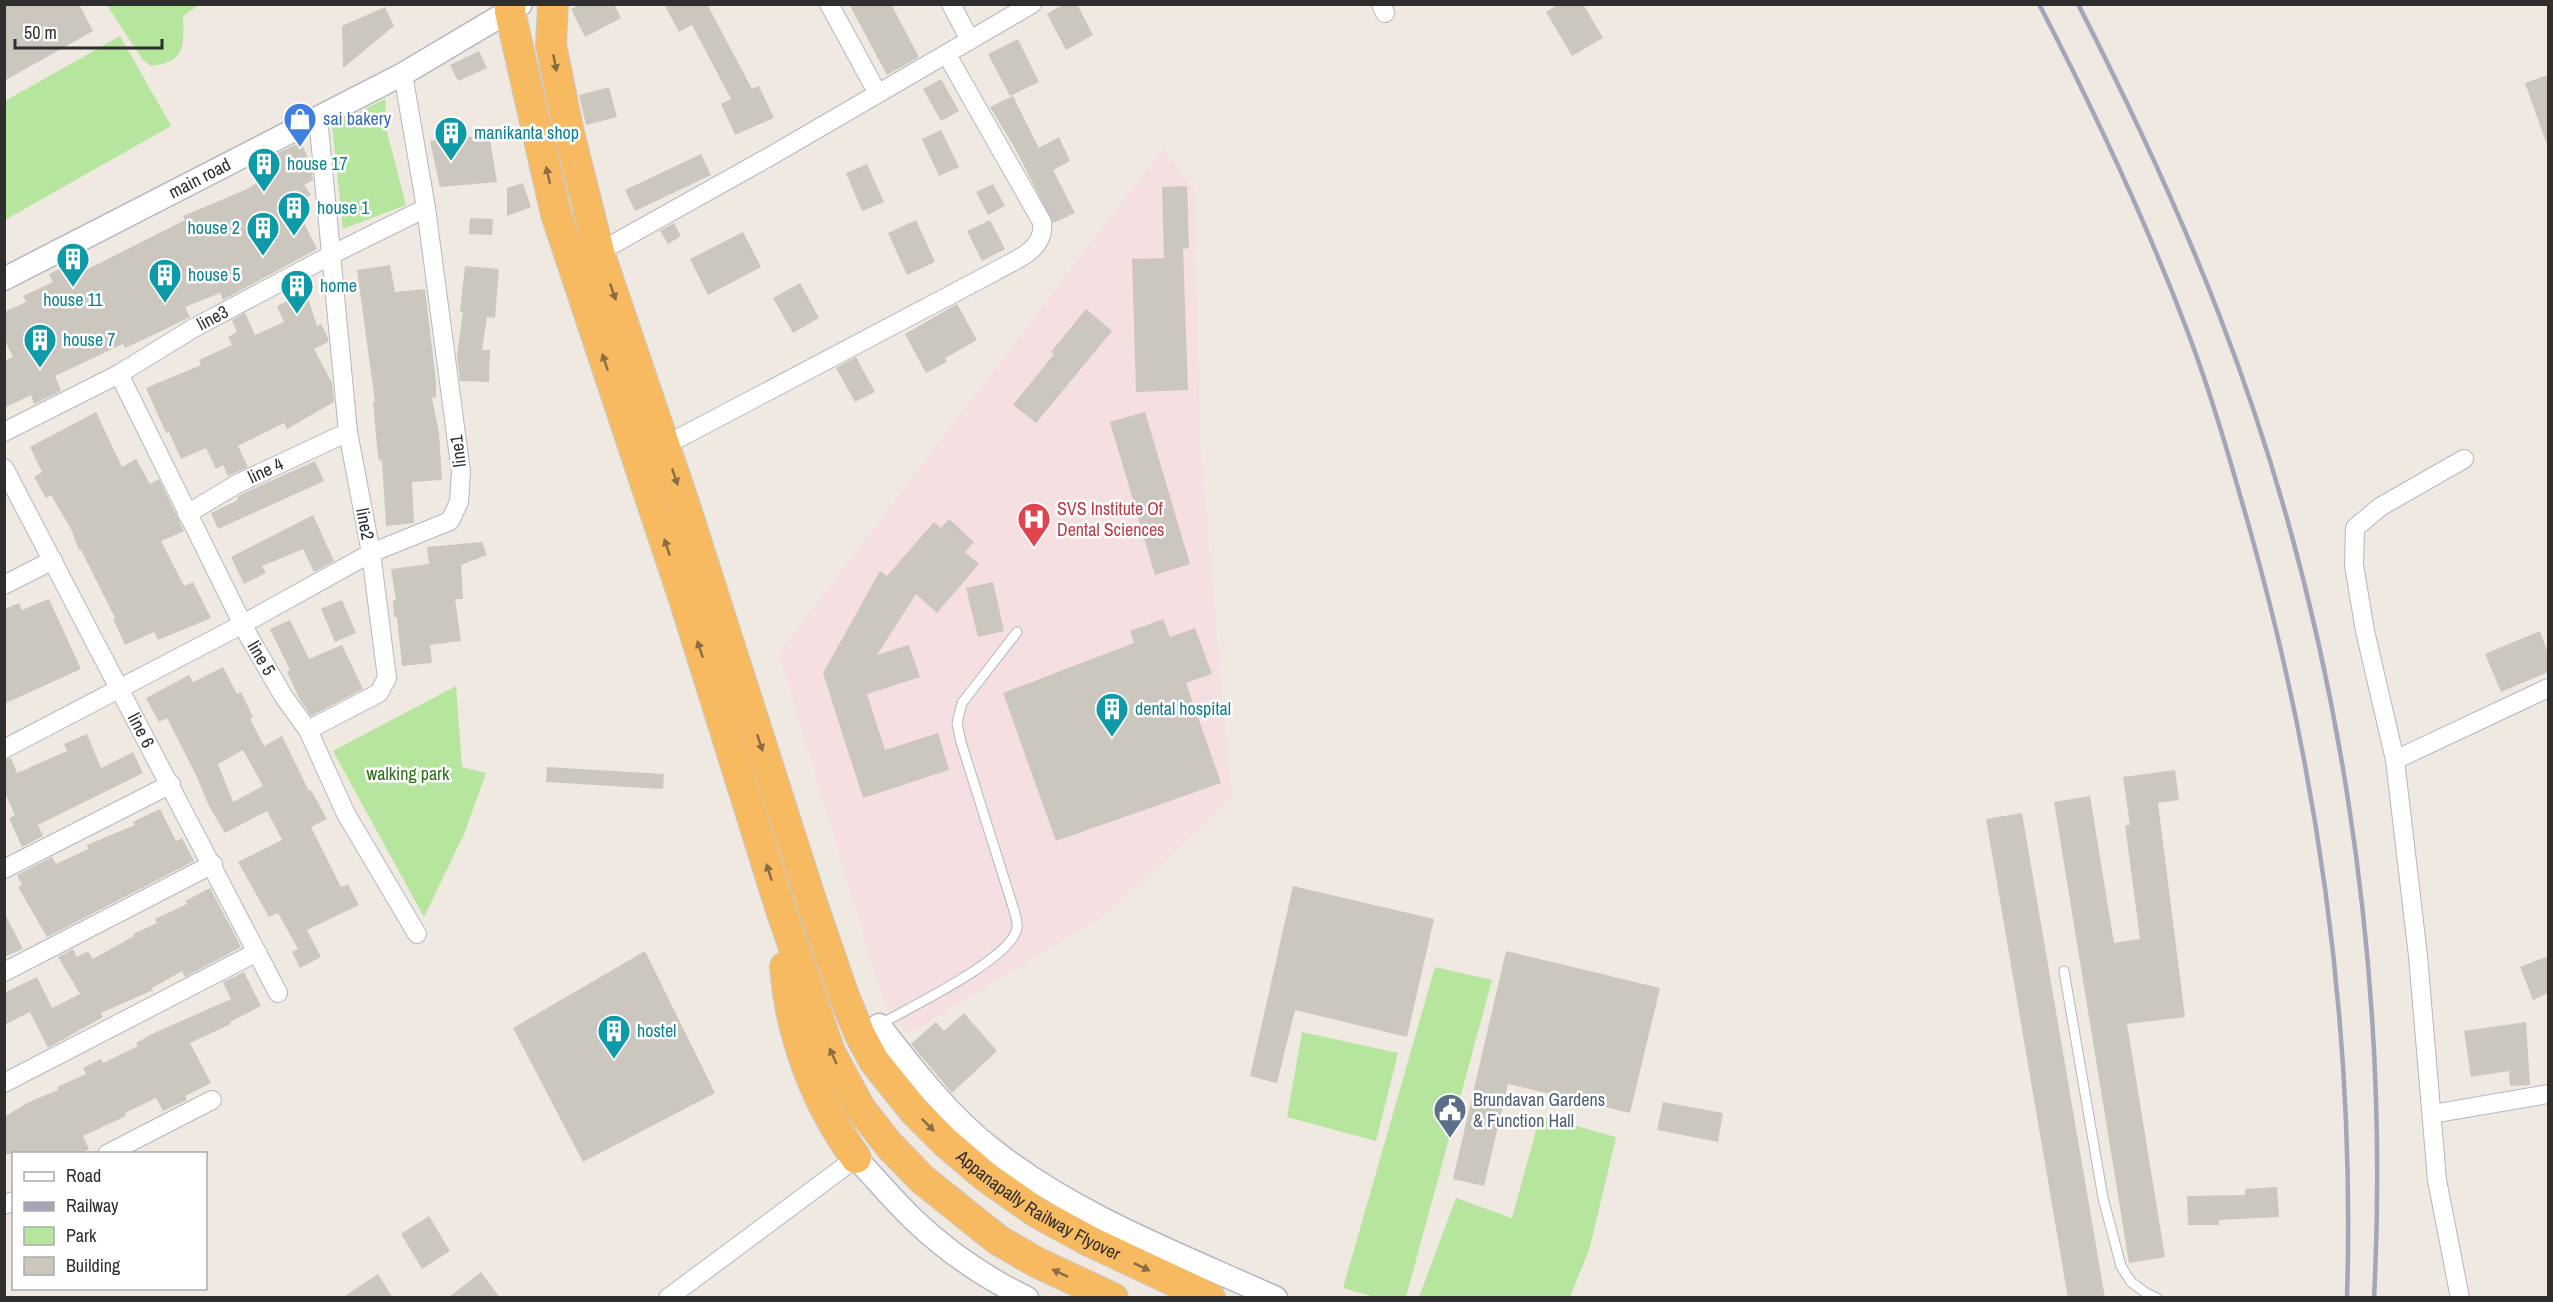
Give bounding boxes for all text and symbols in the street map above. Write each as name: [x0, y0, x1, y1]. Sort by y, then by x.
scale bar: [15, 12, 162, 50]
text: 50 m: [24, 20, 57, 45]
one-way arrow: [551, 53, 560, 72]
shop icon: sai bakery: [282, 101, 318, 148]
place label: sai bakery: [323, 106, 392, 131]
building icon: manikanta shop: [433, 115, 469, 162]
place label: manikanta shop: [474, 120, 579, 145]
building icon: house 17: [246, 146, 282, 193]
place label: house 17: [287, 151, 348, 176]
street label: main road: [164, 152, 235, 204]
one-way arrow: [542, 166, 552, 185]
building icon: house 1: [276, 190, 312, 237]
place label: house 1: [317, 195, 370, 220]
building icon: house 2: [245, 210, 281, 257]
place label: house 2: [187, 215, 240, 240]
building icon: house 11: [55, 241, 91, 288]
building icon: house 5: [147, 257, 183, 304]
place label: house 5: [188, 262, 241, 287]
building icon: home: [279, 268, 315, 315]
place label: home: [320, 273, 357, 298]
one-way arrow: [608, 283, 618, 301]
place label: house 11: [43, 287, 104, 312]
street label: line3: [192, 299, 232, 336]
building icon: house 7: [22, 322, 58, 369]
place label: house 7: [63, 327, 116, 352]
one-way arrow: [600, 353, 610, 371]
street label: line1: [443, 433, 472, 468]
street label: line 4: [244, 451, 287, 489]
one-way arrow: [670, 468, 680, 486]
place label: SVS Institute Of Dental Sciences: [1057, 496, 1164, 542]
hospital icon: SVS Institute Of Dental Sciences: [1016, 501, 1052, 548]
street label: line2: [350, 506, 381, 542]
one-way arrow: [662, 538, 671, 556]
street label: line 5: [242, 636, 282, 680]
one-way arrow: [695, 640, 705, 658]
building icon: dental hospital: [1094, 691, 1130, 738]
place label: dental hospital: [1135, 696, 1231, 721]
street label: line 6: [122, 708, 161, 752]
one-way arrow: [756, 734, 765, 752]
park label: walking park: [367, 761, 450, 786]
one-way arrow: [764, 863, 774, 881]
building icon: hostel: [596, 1013, 632, 1060]
place label: hostel: [637, 1018, 676, 1043]
one-way arrow: [827, 1047, 837, 1065]
place label: Brundavan Gardens & Function Hall: [1473, 1087, 1605, 1133]
public building icon: Brundavan Gardens & Function Hall: [1432, 1092, 1468, 1139]
one-way arrow: [921, 1118, 935, 1132]
street label: Appanapally Railway Flyover: [950, 1143, 1125, 1266]
legend: [12, 1152, 207, 1290]
text: Road: [66, 1163, 101, 1188]
text: Railway: [66, 1193, 119, 1218]
text: Park: [66, 1223, 97, 1248]
text: Building: [66, 1253, 121, 1278]
one-way arrow: [1134, 1262, 1151, 1271]
one-way arrow: [1052, 1269, 1069, 1278]

